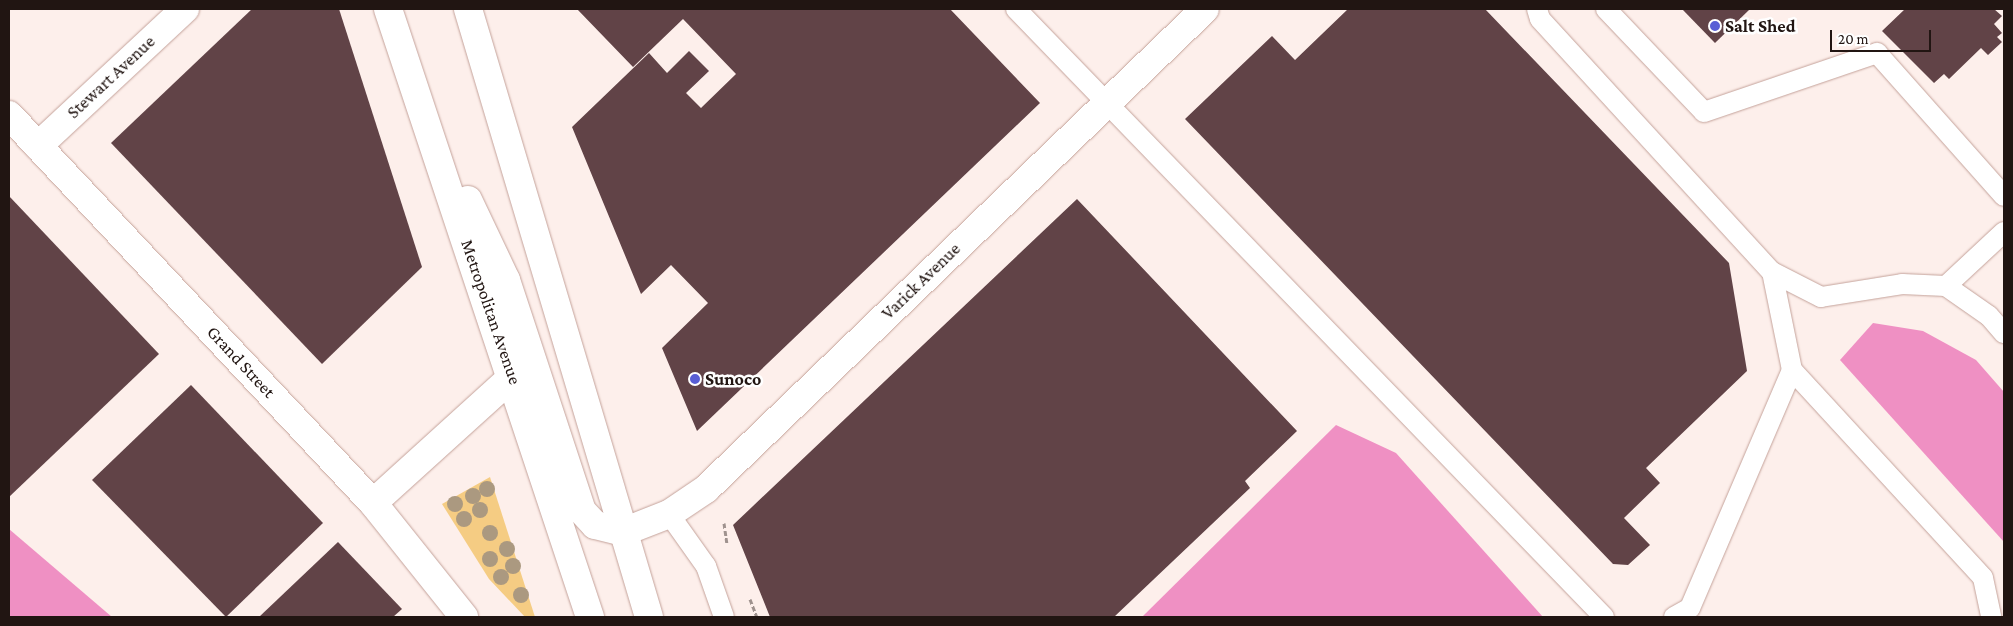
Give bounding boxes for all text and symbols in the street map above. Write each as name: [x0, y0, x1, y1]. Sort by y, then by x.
place label: Salt Shed: [1725, 15, 1796, 37]
marker: Salt Shed: [1709, 20, 1721, 32]
scale bar: [1833, 20, 1934, 52]
street label: Stewart Avenue: [63, 31, 159, 123]
text: 20 m: [1838, 31, 1869, 47]
street label: Metropolitan Avenue: [456, 237, 526, 387]
street label: Varick Avenue: [877, 238, 965, 324]
street label: Grand Street: [202, 322, 280, 402]
place label: Sunoco: [705, 368, 761, 390]
marker: Sunoco: [689, 373, 701, 385]

